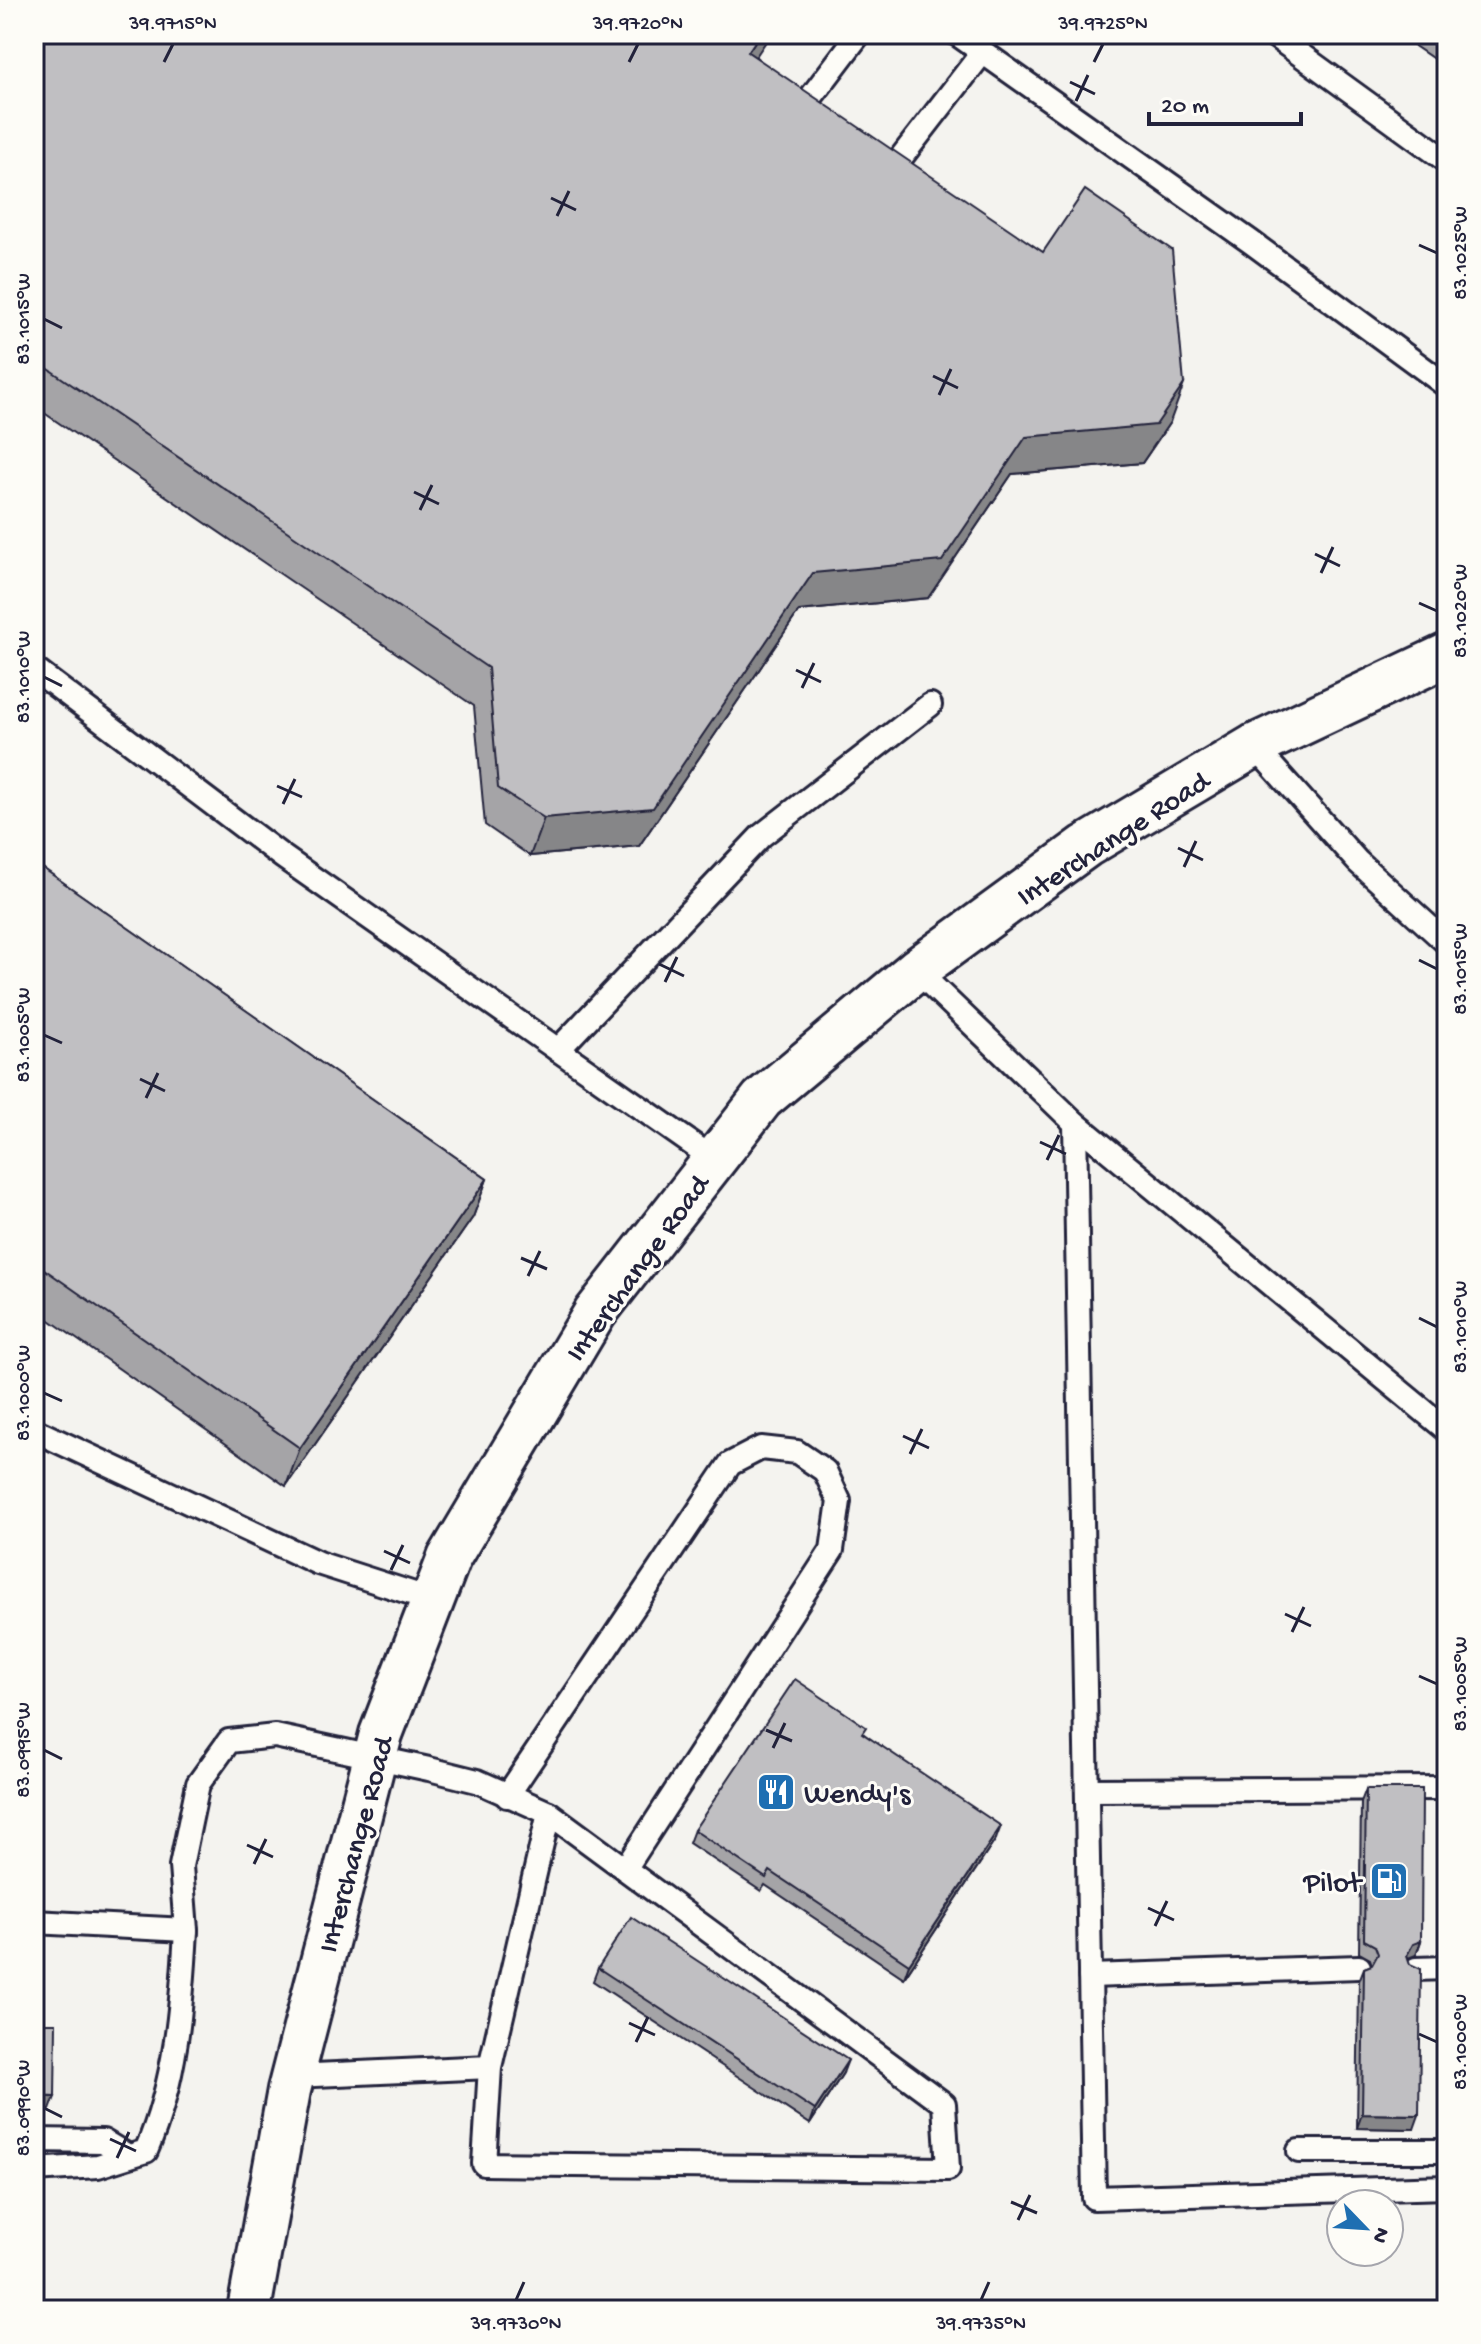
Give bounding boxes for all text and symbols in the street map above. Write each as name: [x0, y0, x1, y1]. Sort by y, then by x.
text: 39.9715°N: [128, 14, 217, 37]
text: 39.9720°N: [592, 14, 683, 37]
text: 39.9725°N: [1057, 14, 1148, 37]
scale bar: [1149, 76, 1301, 126]
text: 20 m: [1161, 93, 1209, 122]
text: 83.1025°W: [1451, 206, 1474, 300]
text: 83.1015°W: [14, 273, 37, 365]
text: 83.1020°W: [1451, 564, 1474, 658]
text: 83.1010°W: [14, 631, 37, 723]
street label: Interchange Road: [1012, 764, 1219, 916]
text: 83.1015°W: [1451, 923, 1474, 1015]
text: 83.1005°W: [14, 988, 37, 1082]
street label: Interchange Road: [560, 1168, 721, 1370]
text: 83.1010°W: [1451, 1281, 1474, 1373]
text: 83.1000°W: [14, 1345, 37, 1441]
text: 83.1005°W: [1451, 1637, 1474, 1731]
text: 83.0995°W: [14, 1702, 37, 1798]
street label: Interchange Road: [313, 1731, 405, 1957]
restaurant icon: Wendy's: [755, 1771, 797, 1813]
place label: Wendy's: [804, 1779, 911, 1814]
fuel station icon: Pilot: [1368, 1860, 1410, 1902]
place label: Pilot: [1303, 1868, 1364, 1903]
text: 83.1000°W: [1451, 1994, 1474, 2090]
text: 83.0990°W: [14, 2060, 37, 2156]
north arrow: [1325, 2188, 1405, 2268]
text: N: [1365, 2223, 1394, 2247]
text: 39.9730°N: [470, 2314, 561, 2337]
text: 39.9735°N: [935, 2314, 1026, 2337]

